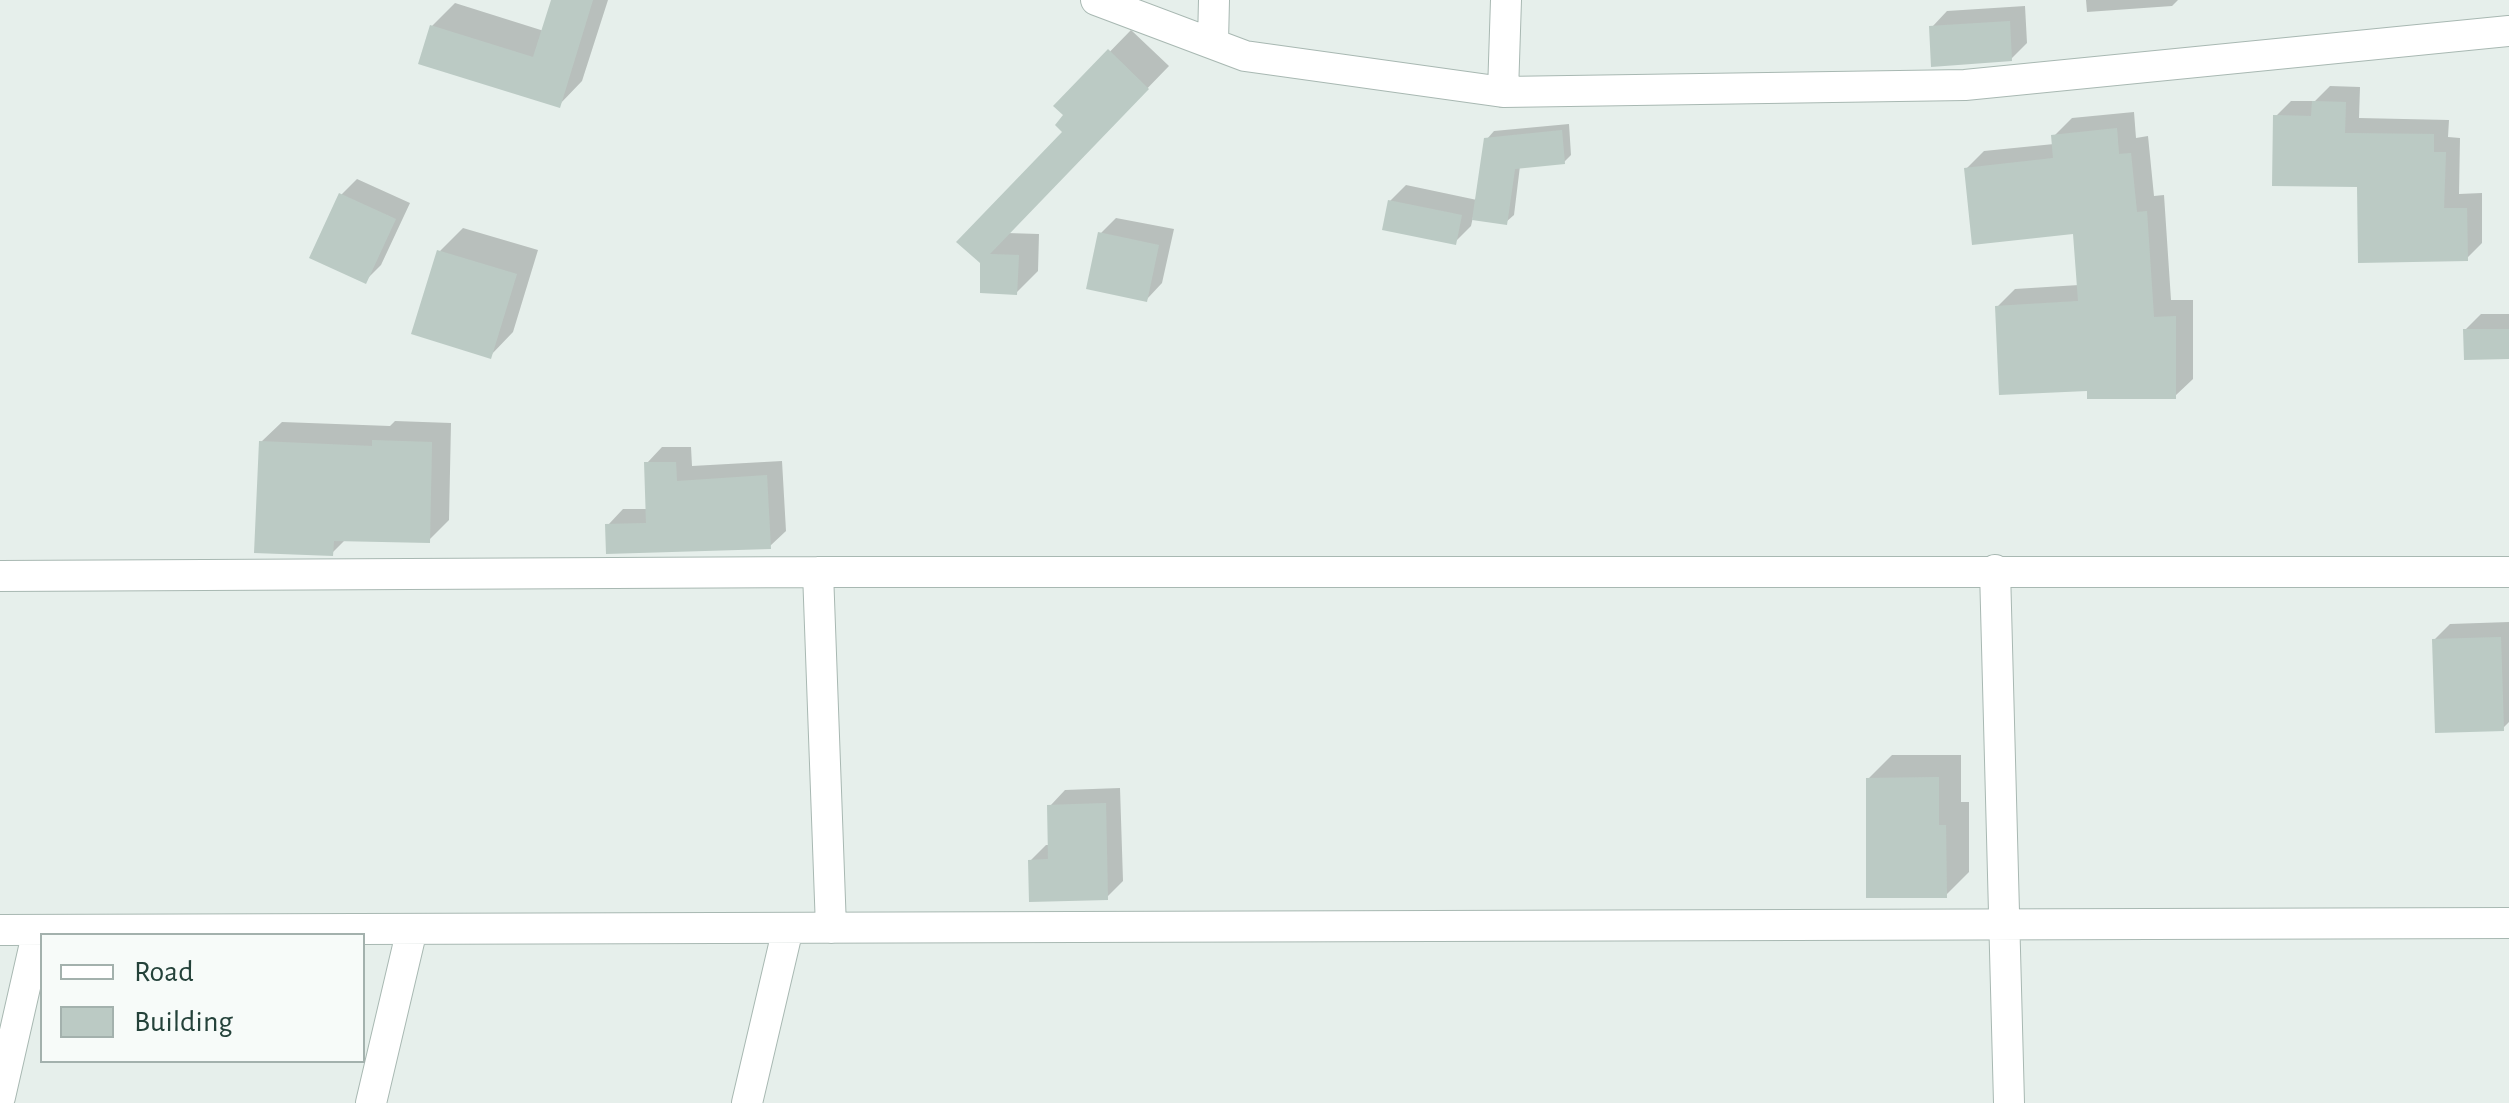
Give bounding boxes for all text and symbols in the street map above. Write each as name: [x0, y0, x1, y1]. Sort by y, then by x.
legend: [40, 933, 365, 1063]
text: Road: [134, 957, 194, 987]
text: Building: [134, 1007, 233, 1037]

